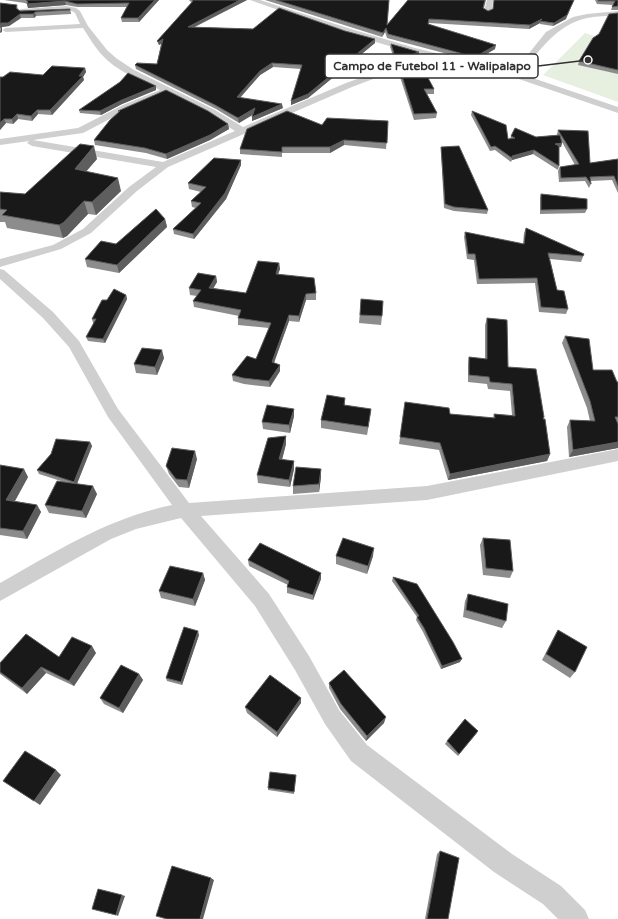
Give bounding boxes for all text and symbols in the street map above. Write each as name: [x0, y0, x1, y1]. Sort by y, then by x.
callout: Campo de Futebol 11 - Walipalapo: [325, 54, 538, 78]
text: Campo de Futebol 11 - Walipalapo: [333, 59, 531, 74]

